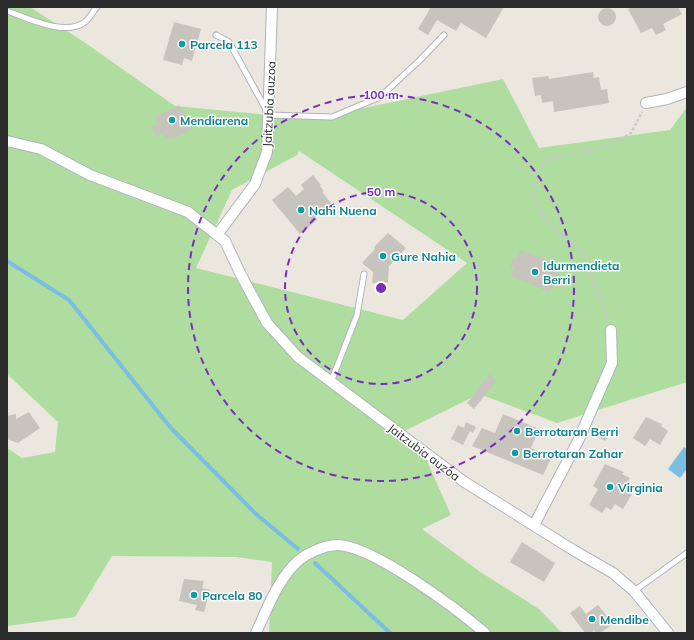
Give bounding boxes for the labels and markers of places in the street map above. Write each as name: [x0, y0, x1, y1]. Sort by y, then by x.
place label: Parcela 113: [190, 37, 258, 52]
marker: Parcela 113: [177, 39, 187, 49]
place label: Mendiarena: [180, 113, 248, 128]
marker: Mendiarena: [167, 115, 177, 125]
place label: Nahi Nuena: [309, 203, 377, 218]
marker: Nahi Nuena: [296, 205, 306, 215]
place label: Gure Nahia: [391, 249, 456, 264]
marker: Gure Nahia: [378, 251, 388, 261]
place label: Idurmendieta Berri: [543, 258, 619, 287]
marker: Idurmendieta Berri: [530, 267, 540, 277]
centre of rings: [374, 281, 388, 295]
place label: Berrotaran Berri: [525, 424, 618, 439]
marker: Berrotaran Berri: [512, 426, 522, 436]
place label: Berrotaran Zahar: [523, 446, 623, 461]
marker: Berrotaran Zahar: [510, 448, 520, 458]
place label: Virginia: [617, 480, 663, 495]
marker: Virginia: [605, 482, 615, 492]
place label: Parcela 80: [202, 588, 263, 603]
marker: Parcela 80: [189, 590, 199, 600]
place label: Mendibe: [600, 612, 649, 627]
marker: Mendibe: [587, 614, 597, 624]

